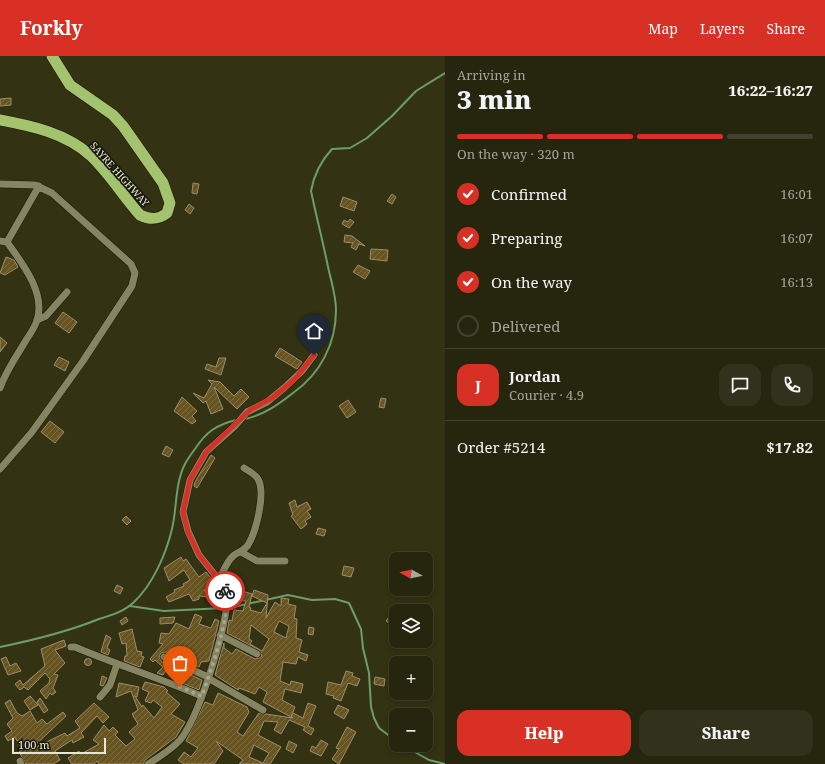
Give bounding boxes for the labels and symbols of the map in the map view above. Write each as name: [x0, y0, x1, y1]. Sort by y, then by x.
street label: SAYRE HIGHWAY: [87, 139, 153, 210]
pin: [297, 314, 331, 355]
north arrow: [389, 552, 433, 596]
courier: [205, 571, 245, 611]
pin: [163, 646, 197, 687]
scale bar: [12, 736, 106, 755]

